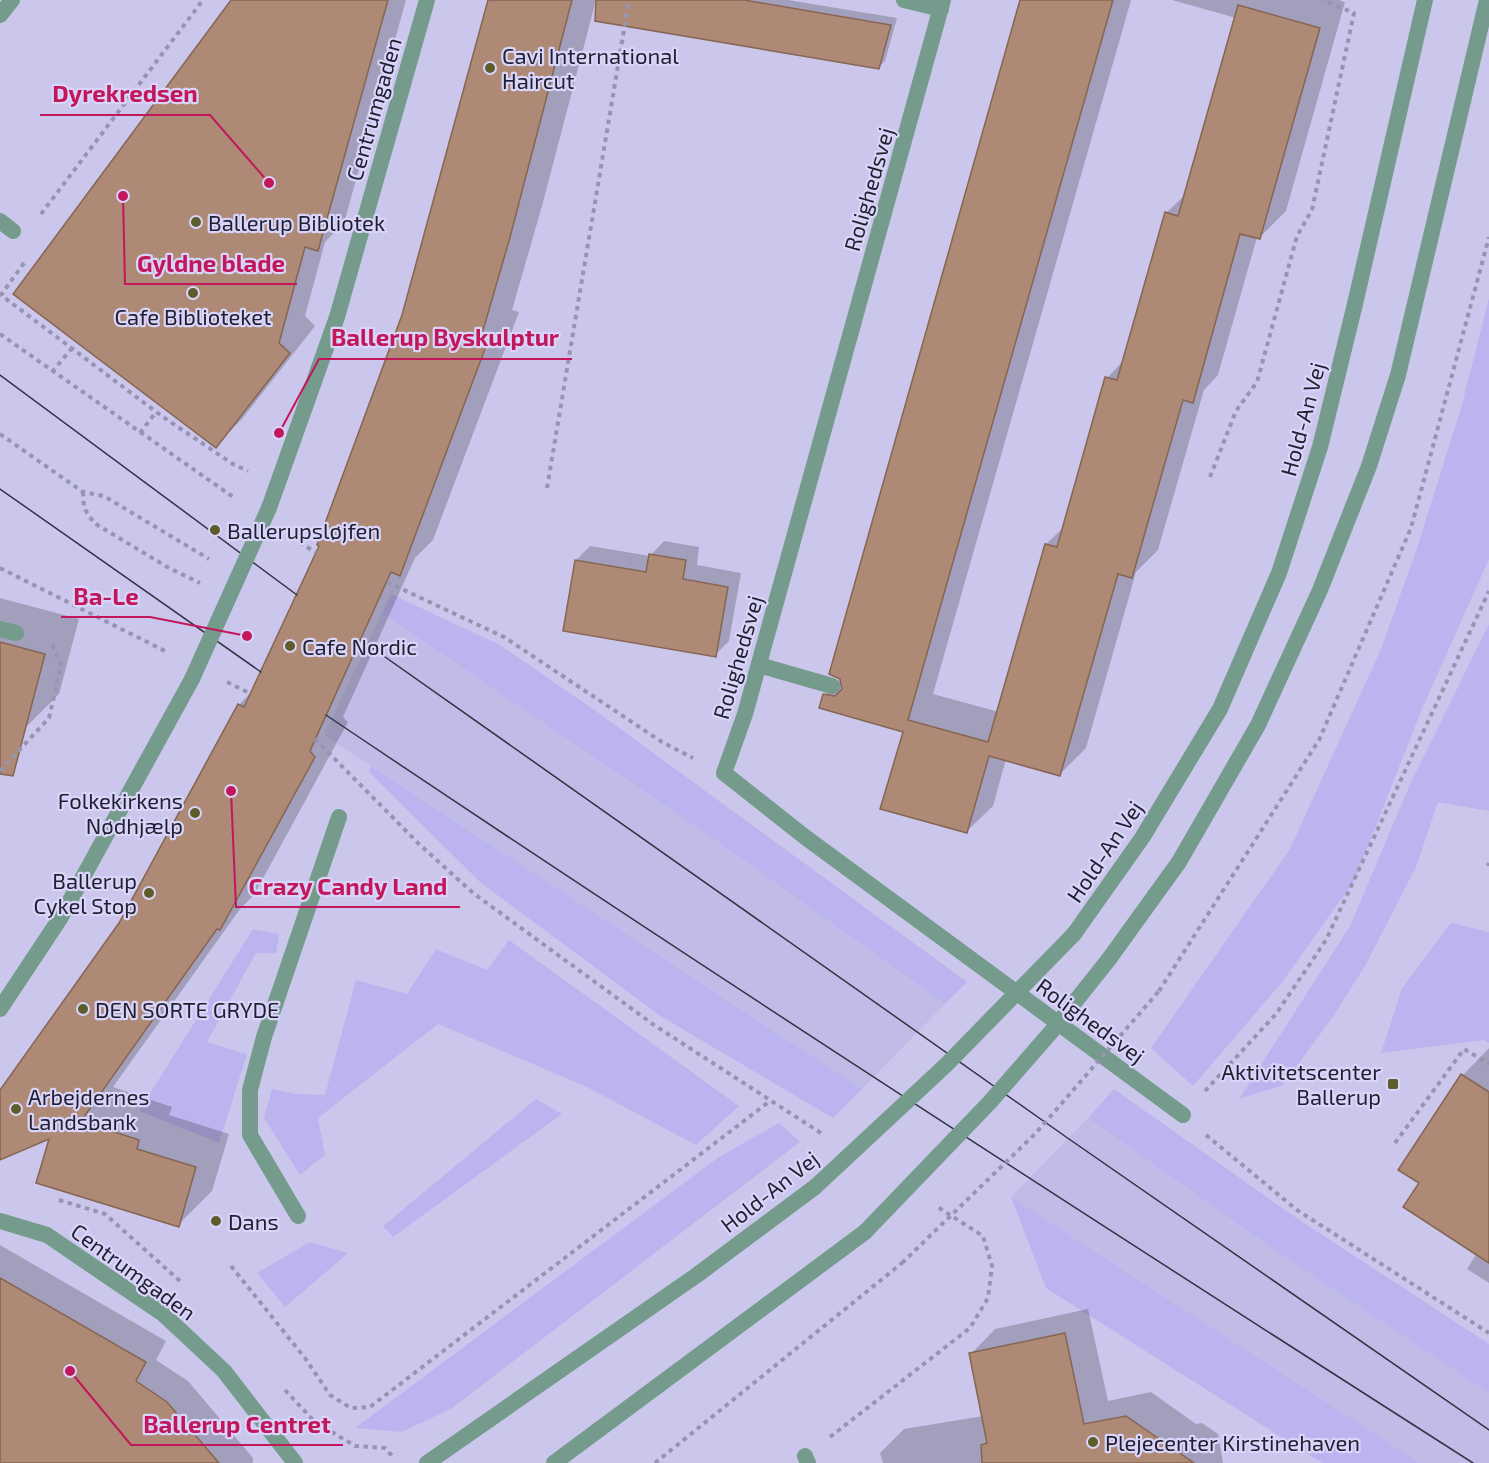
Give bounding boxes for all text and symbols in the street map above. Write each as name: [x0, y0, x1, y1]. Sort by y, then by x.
street label: Centrumgaden: [340, 34, 406, 184]
place label: Cavi International Haircut: [502, 42, 679, 93]
marker: Cavi International Haircut: [483, 61, 497, 75]
callout: Dyrekredsen: [40, 73, 210, 115]
text: Dyrekredsen: [52, 78, 198, 107]
street label: Rolighedsvej: [838, 124, 899, 254]
place label: Ballerup Bibliotek: [208, 209, 385, 235]
marker: Ballerup Bibliotek: [189, 215, 203, 229]
callout: Gyldne blade: [125, 242, 297, 284]
text: Gyldne blade: [137, 248, 285, 277]
marker: Cafe Biblioteket: [186, 286, 200, 300]
place label: Cafe Biblioteket: [115, 303, 271, 329]
callout: Ballerup Byskulptur: [319, 317, 572, 359]
text: Ballerup Byskulptur: [331, 322, 560, 351]
street label: Hold-An Vej: [1274, 359, 1331, 479]
place label: Ballerupsløjfen: [227, 517, 380, 544]
marker: Ballerupsløjfen: [208, 523, 222, 537]
callout: Ba-Le: [61, 575, 150, 617]
text: Ba-Le: [73, 581, 139, 610]
street label: Rolighedsvej: [707, 592, 768, 722]
place label: Cafe Nordic: [302, 633, 417, 659]
marker: Cafe Nordic: [283, 639, 297, 653]
place label: Folkekirkens Nødhjælp: [58, 787, 183, 839]
street label: Hold-An Vej: [1061, 795, 1148, 907]
marker: Folkekirkens Nødhjælp: [188, 806, 202, 820]
callout: Crazy Candy Land: [236, 865, 460, 907]
place label: Ballerup Cykel Stop: [34, 867, 137, 918]
text: Crazy Candy Land: [249, 871, 447, 900]
marker: Ballerup Cykel Stop: [142, 886, 156, 900]
street label: Rolighedsvej: [1031, 972, 1150, 1069]
place label: DEN SORTE GRYDE: [95, 996, 279, 1022]
marker: DEN SORTE GRYDE: [76, 1002, 90, 1016]
place label: Aktivitetscenter Ballerup: [1221, 1058, 1381, 1109]
marker: Aktivitetscenter Ballerup: [1386, 1077, 1400, 1091]
place label: Arbejdernes Landsbank: [28, 1083, 149, 1134]
marker: Arbejdernes Landsbank: [9, 1102, 23, 1116]
street label: Hold-An Vej: [715, 1145, 824, 1238]
place label: Dans: [228, 1208, 279, 1234]
marker: Dans: [209, 1214, 223, 1228]
street label: Centrumgaden: [67, 1217, 201, 1325]
callout: Ballerup Centret: [131, 1403, 343, 1445]
text: Ballerup Centret: [143, 1409, 331, 1438]
place label: Plejecenter Kirstinehaven: [1105, 1429, 1360, 1456]
marker: Plejecenter Kirstinehaven: [1086, 1435, 1100, 1449]

